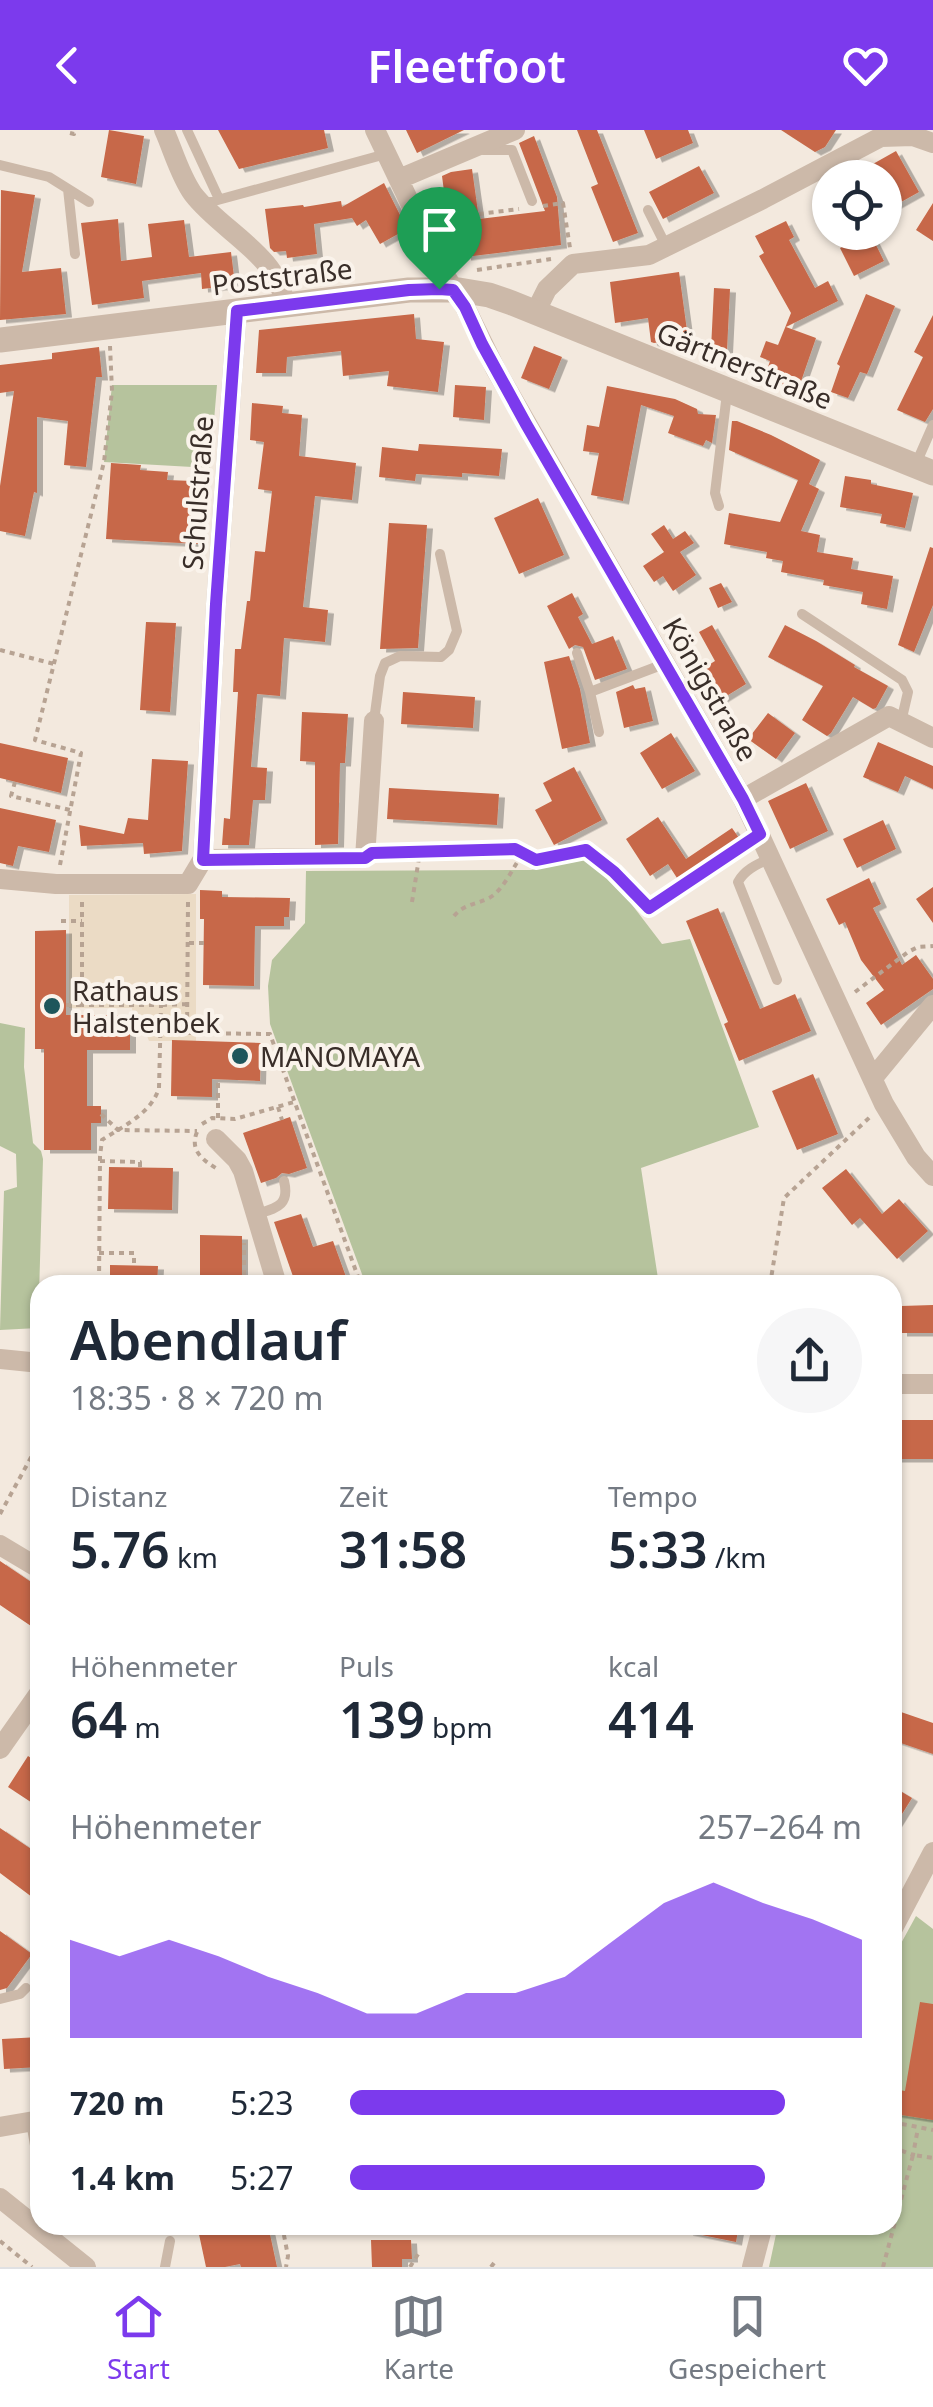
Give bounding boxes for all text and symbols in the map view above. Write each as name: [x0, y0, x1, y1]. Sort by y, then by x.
text: Fleetfoot: [367, 35, 566, 96]
icon: back: [40, 38, 95, 93]
icon: heart: [838, 38, 893, 93]
map controls: [812, 160, 902, 250]
button: locate: [812, 160, 902, 250]
pin: [397, 187, 482, 290]
icon: arrive: [412, 202, 467, 257]
street label: Poststraße: [210, 249, 354, 303]
street label: Gärtnerstraße: [652, 313, 838, 417]
street label: Schulstraße: [173, 415, 221, 571]
street label: Königstraße: [655, 610, 767, 768]
place label: Rathaus Halstenbek: [72, 971, 220, 1041]
marker: Rathaus Halstenbek: [41, 995, 63, 1017]
place label: MANOMAYA: [260, 1037, 420, 1075]
marker: MANOMAYA: [229, 1045, 251, 1067]
text: Abendlauf: [70, 1301, 346, 1376]
button: share: [757, 1308, 862, 1413]
text: 18:35 · 8 × 720 m: [70, 1376, 323, 1419]
text: Distanz: [70, 1477, 167, 1515]
text: Zeit: [339, 1477, 388, 1515]
text: Tempo: [608, 1477, 698, 1515]
text: 5.76: [70, 1515, 170, 1583]
text: 31:58: [339, 1515, 467, 1583]
text: 5:33: [608, 1515, 708, 1583]
text: km: [170, 1538, 218, 1576]
text: /km: [708, 1538, 766, 1576]
text: Höhenmeter: [70, 1647, 238, 1685]
text: Puls: [339, 1647, 394, 1685]
text: kcal: [608, 1647, 659, 1685]
text: 64: [70, 1685, 127, 1753]
text: 139: [339, 1685, 425, 1753]
text: 414: [608, 1685, 694, 1753]
text: m: [127, 1708, 161, 1746]
text: bpm: [425, 1708, 493, 1746]
text: Höhenmeter: [70, 1805, 261, 1848]
text: 257–264 m: [698, 1805, 862, 1848]
text: 720 m: [70, 2081, 164, 2124]
text: 5:23: [230, 2081, 294, 2124]
text: 1.4 km: [70, 2156, 175, 2199]
text: 5:27: [230, 2156, 294, 2199]
tab: Start: [107, 2289, 170, 2387]
tab: Karte: [384, 2289, 454, 2387]
tab: Gespeichert: [668, 2289, 826, 2387]

